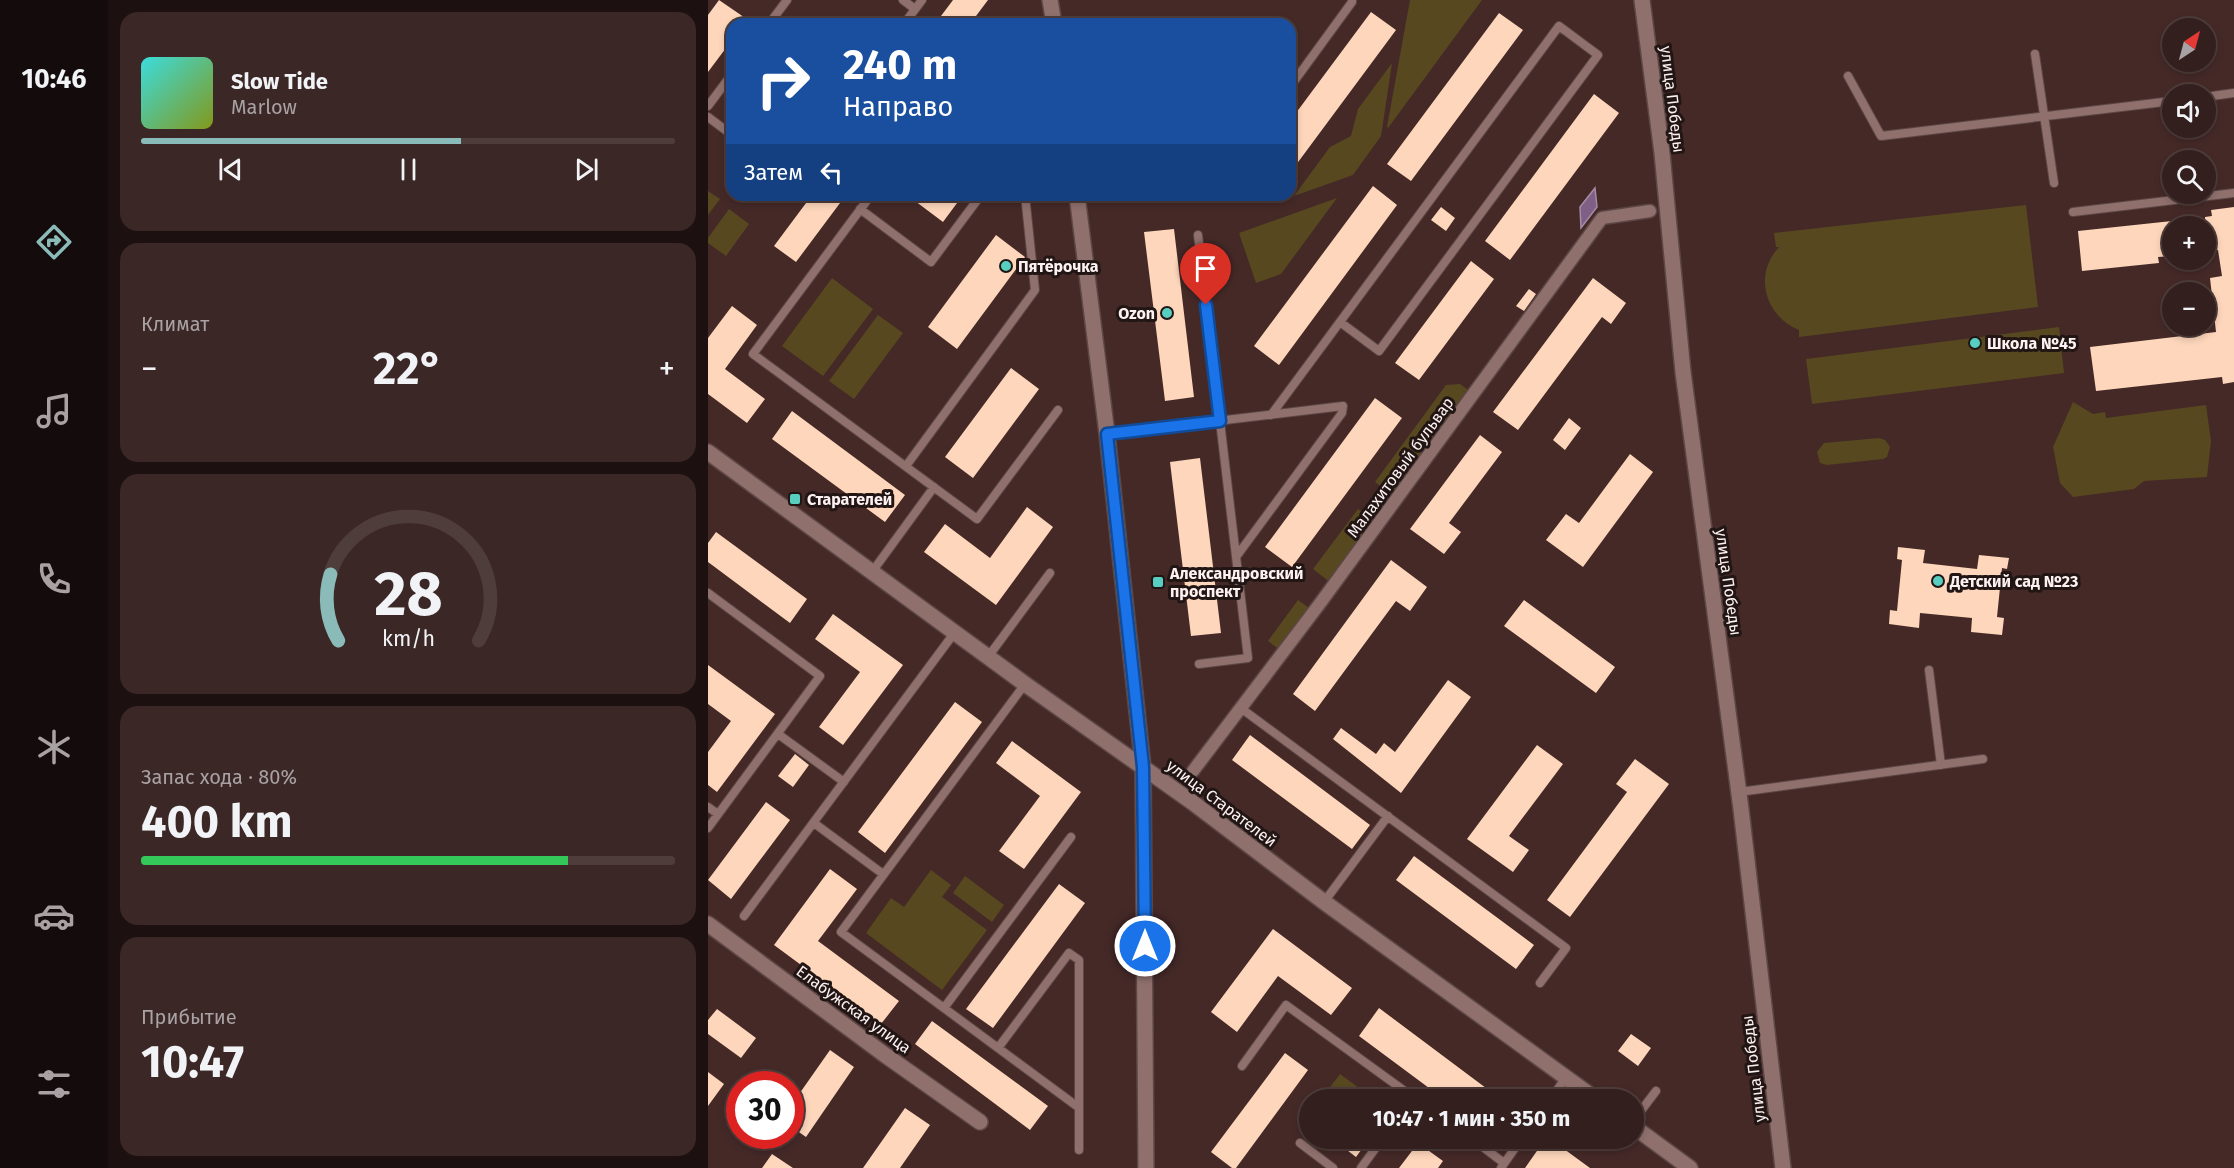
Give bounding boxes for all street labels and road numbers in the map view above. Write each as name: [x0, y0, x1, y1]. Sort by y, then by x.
street label: улица Победы: [1657, 45, 1688, 154]
street label: Малахитовый бульвар: [1343, 393, 1458, 541]
street label: улица Победы: [1712, 528, 1745, 637]
street label: улица Старателей: [1163, 756, 1280, 851]
street label: Елабужская улица: [793, 961, 915, 1057]
street label: улица Победы: [1738, 1014, 1769, 1123]

